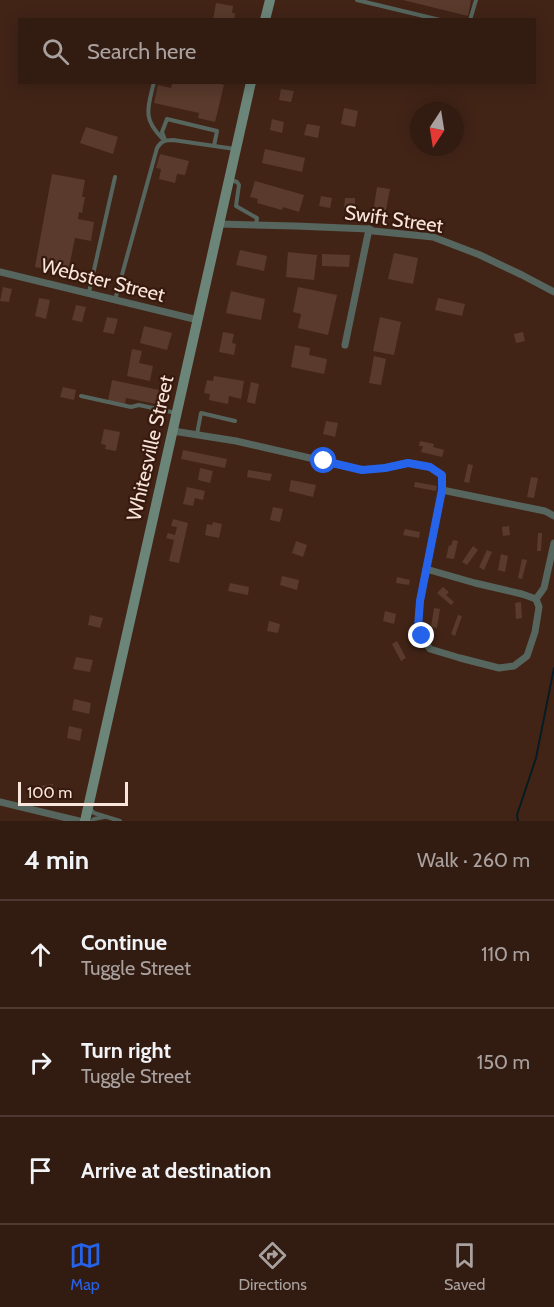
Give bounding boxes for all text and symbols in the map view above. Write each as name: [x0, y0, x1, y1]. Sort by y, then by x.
search box: [18, 18, 536, 84]
icon: search: [39, 35, 72, 68]
text: Search here: [87, 38, 196, 65]
north arrow: [410, 102, 464, 156]
street label: Swift Street: [343, 200, 445, 238]
street label: Webster Street: [39, 253, 168, 307]
street label: Whitesville Street: [122, 373, 178, 523]
route start: [310, 447, 336, 473]
route end: [408, 622, 434, 648]
scale bar: [18, 779, 128, 806]
text: 100 m: [27, 783, 72, 802]
text: 4 min: [24, 844, 89, 876]
text: Walk · 260 m: [417, 848, 530, 872]
text: Continue: [81, 929, 167, 956]
icon: ahead: [24, 938, 57, 971]
text: 110 m: [481, 942, 530, 966]
text: Tuggle Street: [81, 956, 191, 980]
text: Turn right: [81, 1037, 171, 1064]
icon: right: [24, 1046, 57, 1079]
text: 150 m: [477, 1050, 530, 1074]
text: Tuggle Street: [81, 1064, 191, 1088]
icon: arrive: [24, 1154, 57, 1187]
text: Arrive at destination: [81, 1157, 271, 1184]
tab: Map: [69, 1239, 102, 1294]
tab: Directions: [239, 1239, 307, 1294]
tab: Saved: [444, 1239, 485, 1294]

